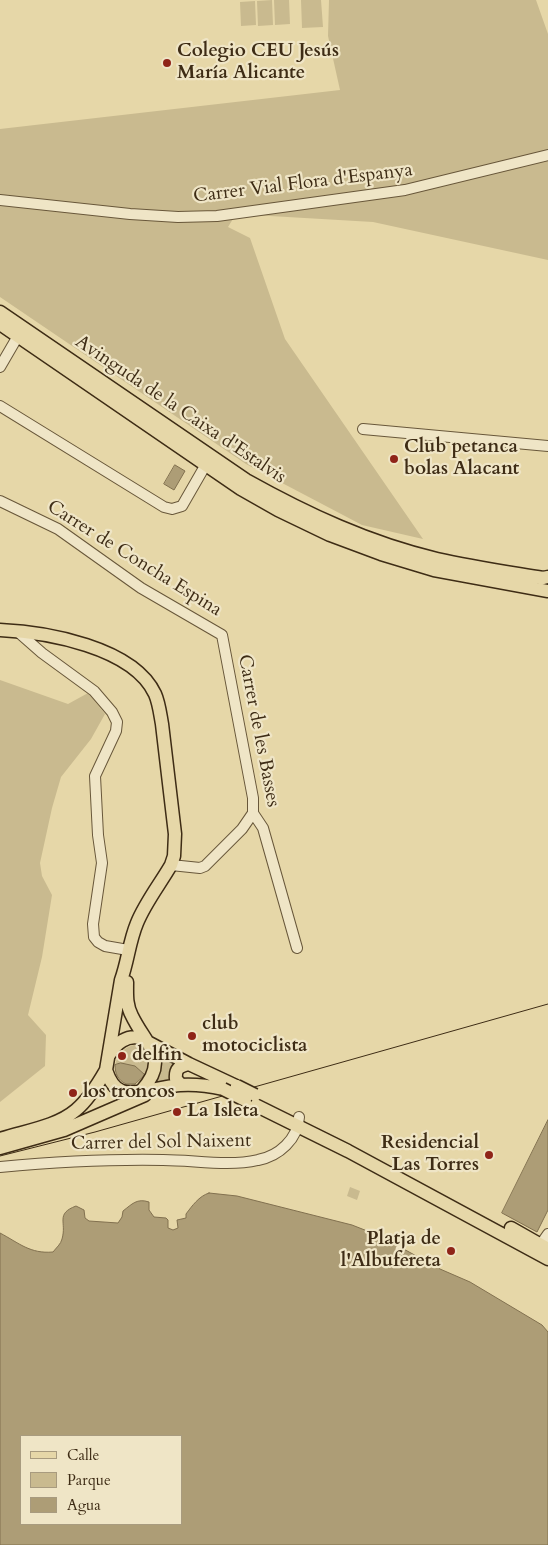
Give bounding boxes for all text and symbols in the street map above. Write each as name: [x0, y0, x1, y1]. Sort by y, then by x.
place label: Colegio CEU Jesús María Alicante: [177, 41, 339, 85]
marker: Colegio CEU Jesús María Alicante: [161, 57, 173, 69]
street label: Carrer Vial Flora d'Espanya: [192, 159, 414, 209]
street label: Avinguda de la Caixa d'Estalvis: [70, 331, 290, 489]
place label: Club petanca bolas Alacant: [404, 437, 519, 481]
marker: Club petanca bolas Alacant: [388, 453, 400, 465]
street label: Carrer de Concha Espina: [42, 496, 226, 622]
street label: Carrer de les Basses: [232, 653, 284, 809]
place label: club motociclista: [202, 1014, 308, 1058]
marker: club motociclista: [186, 1030, 198, 1042]
place label: delfin: [132, 1045, 183, 1067]
marker: delfin: [116, 1050, 128, 1062]
place label: los troncos: [83, 1082, 175, 1104]
marker: los troncos: [67, 1087, 79, 1099]
place label: La Isleta: [187, 1101, 259, 1123]
marker: La Isleta: [171, 1106, 183, 1118]
street label: Carrer del Sol Naixent: [71, 1130, 251, 1156]
place label: Residencial Las Torres: [381, 1133, 479, 1177]
marker: Residencial Las Torres: [483, 1149, 495, 1161]
place label: Platja de l'Albufereta: [341, 1229, 441, 1273]
marker: Platja de l'Albufereta: [445, 1245, 457, 1257]
legend: [20, 1435, 182, 1525]
text: Calle: [67, 1445, 99, 1465]
text: Parque: [67, 1470, 111, 1490]
text: Agua: [67, 1495, 101, 1515]

